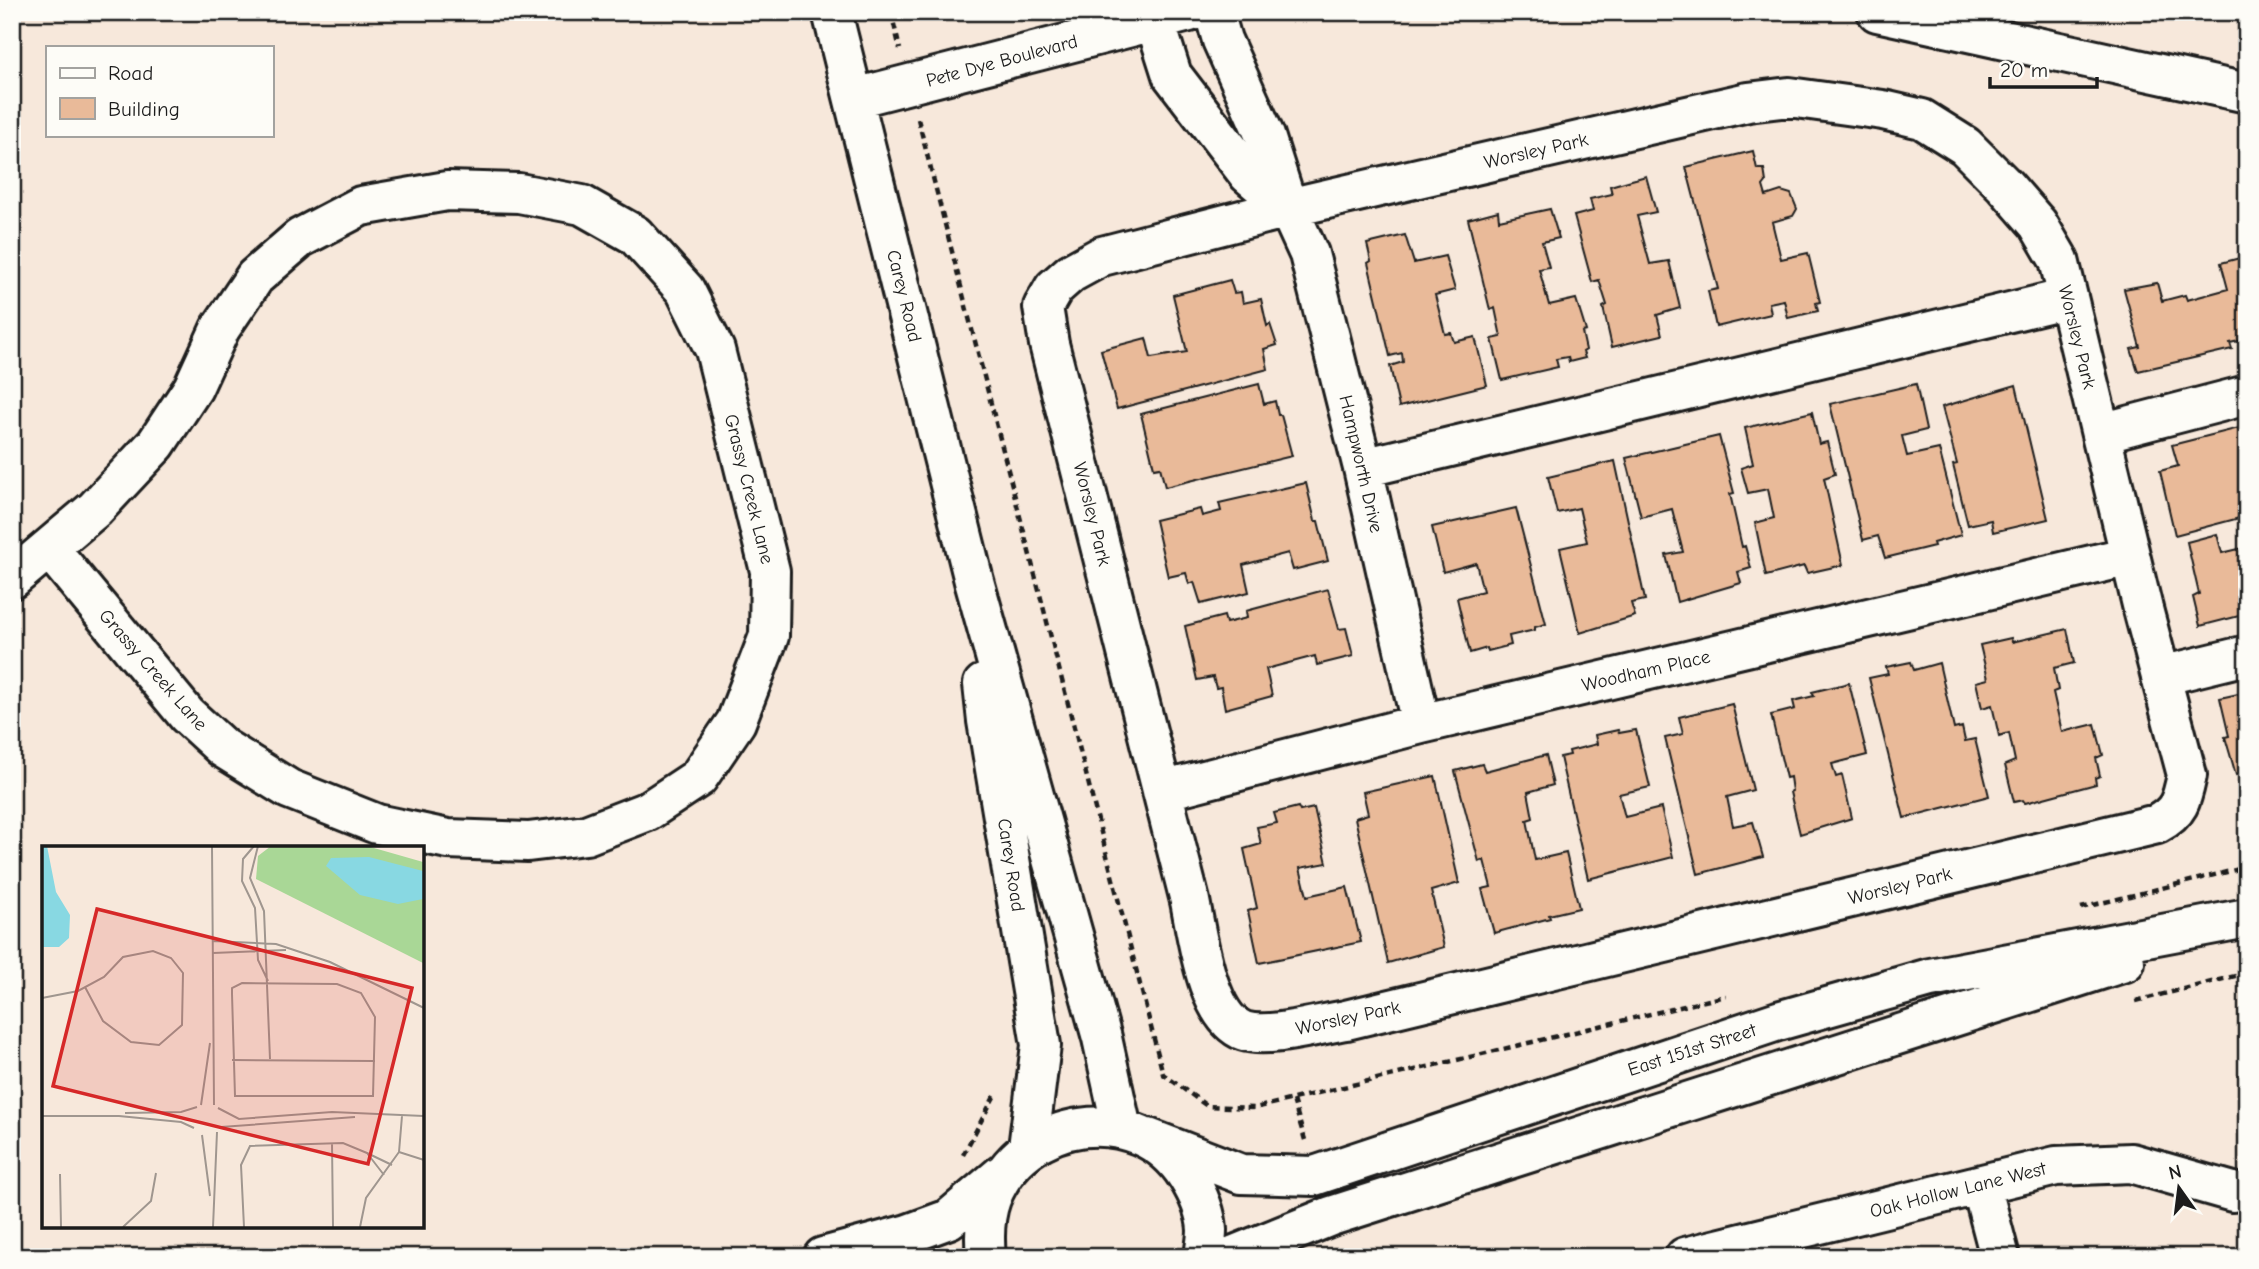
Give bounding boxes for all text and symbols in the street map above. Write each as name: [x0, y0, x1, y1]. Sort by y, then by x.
street label: Pete Dye Boulevard: [924, 30, 1080, 92]
legend: [46, 46, 273, 136]
scale bar: [1990, 46, 2096, 90]
text: 20 m: [2000, 58, 2048, 82]
text: Road: [108, 61, 153, 85]
text: Building: [108, 97, 180, 121]
street label: Worsley Park: [1482, 128, 1591, 174]
street label: Carey Road: [882, 248, 926, 344]
street label: Worsley Park: [2053, 283, 2101, 392]
street label: Hampworth Drive: [1334, 393, 1388, 535]
street label: Grassy Creek Lane: [720, 412, 778, 566]
street label: Worsley Park: [1068, 460, 1116, 569]
street label: Grassy Creek Lane: [94, 605, 212, 735]
street label: Woodham Place: [1580, 646, 1712, 696]
street label: Carey Road: [993, 817, 1029, 913]
inset map: [42, 846, 424, 1227]
street label: Worsley Park: [1846, 862, 1955, 910]
street label: Worsley Park: [1294, 996, 1403, 1040]
street label: East 151st Street: [1625, 1019, 1759, 1081]
north arrow: [2144, 1154, 2214, 1224]
street label: Oak Hollow Lane West: [1868, 1157, 2049, 1223]
text: N: [2166, 1160, 2184, 1185]

